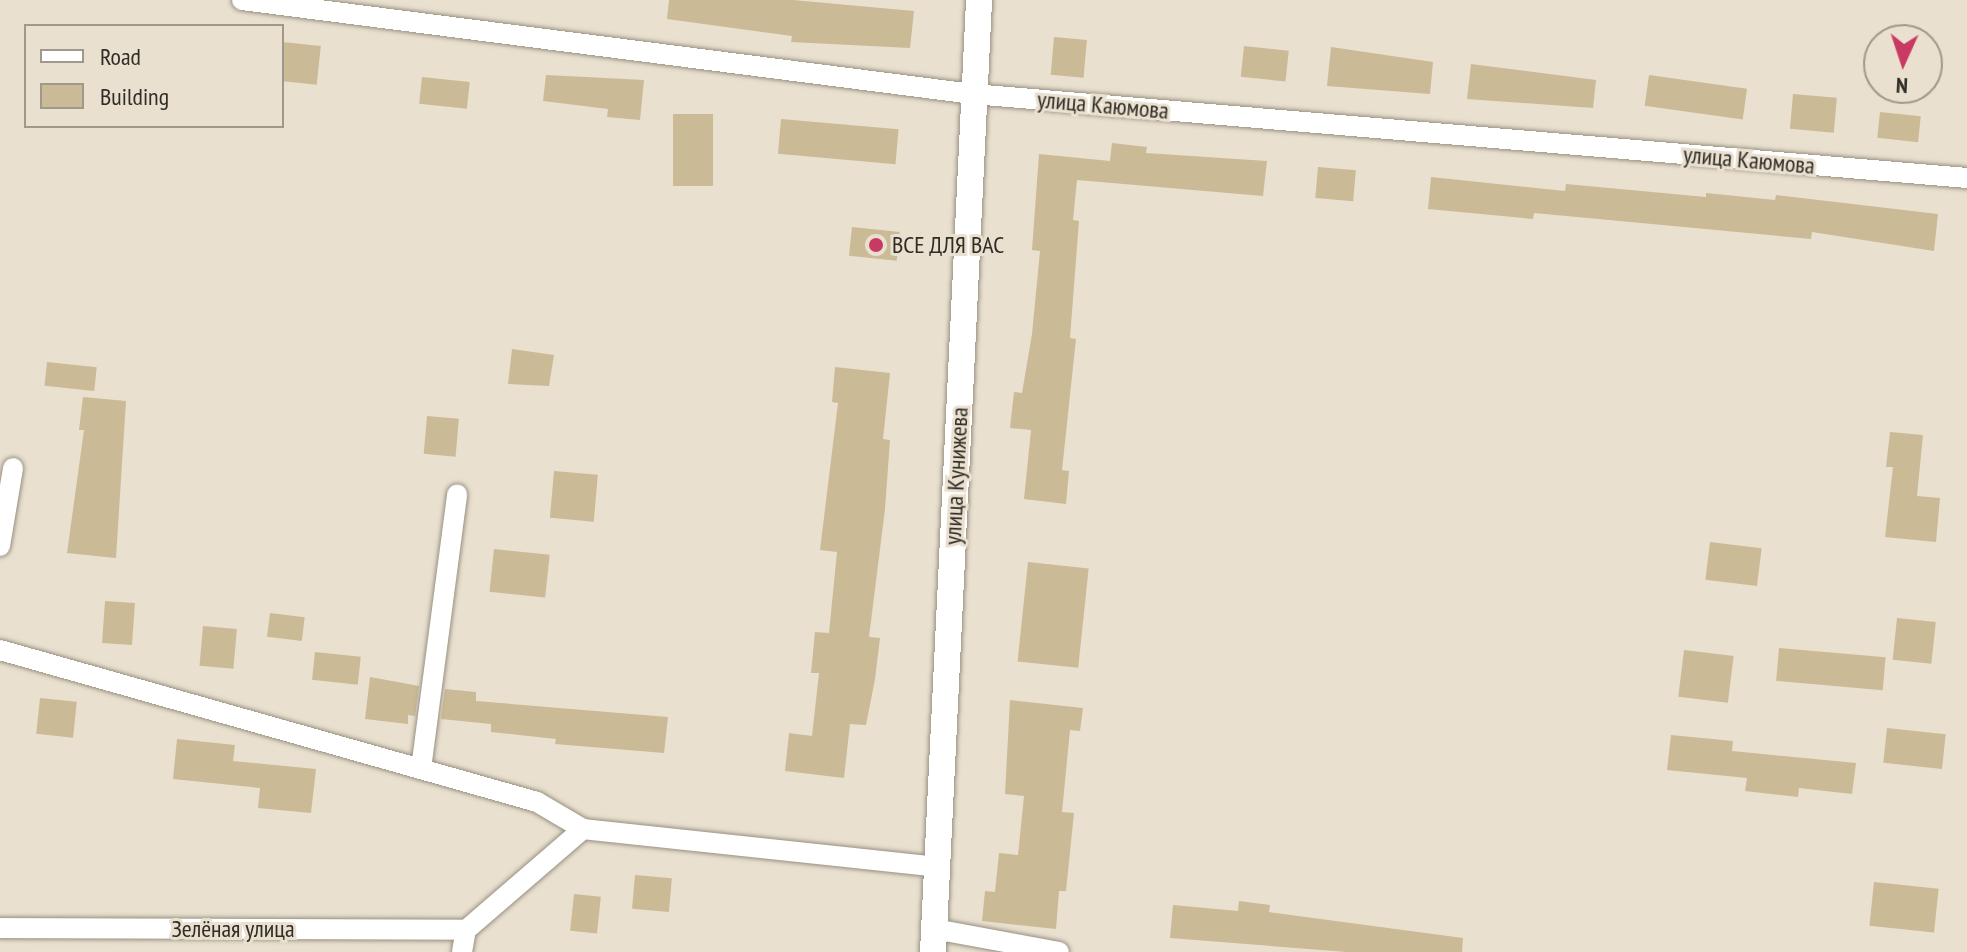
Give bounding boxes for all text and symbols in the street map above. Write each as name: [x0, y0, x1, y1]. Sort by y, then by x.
legend: [24, 24, 284, 128]
north arrow: [1863, 24, 1943, 104]
text: Road: [100, 41, 141, 72]
text: N: [1895, 72, 1909, 100]
text: Building: [100, 81, 169, 112]
street label: улица Каюмова: [1036, 85, 1170, 125]
street label: улица Каюмова: [1682, 140, 1816, 180]
place label: ВСЕ ДЛЯ ВАС: [892, 231, 1005, 259]
marker: ВСЕ ДЛЯ ВАС: [867, 236, 885, 254]
street label: улица Кунижева: [938, 406, 974, 546]
street label: Зелёная улица: [171, 915, 295, 943]

